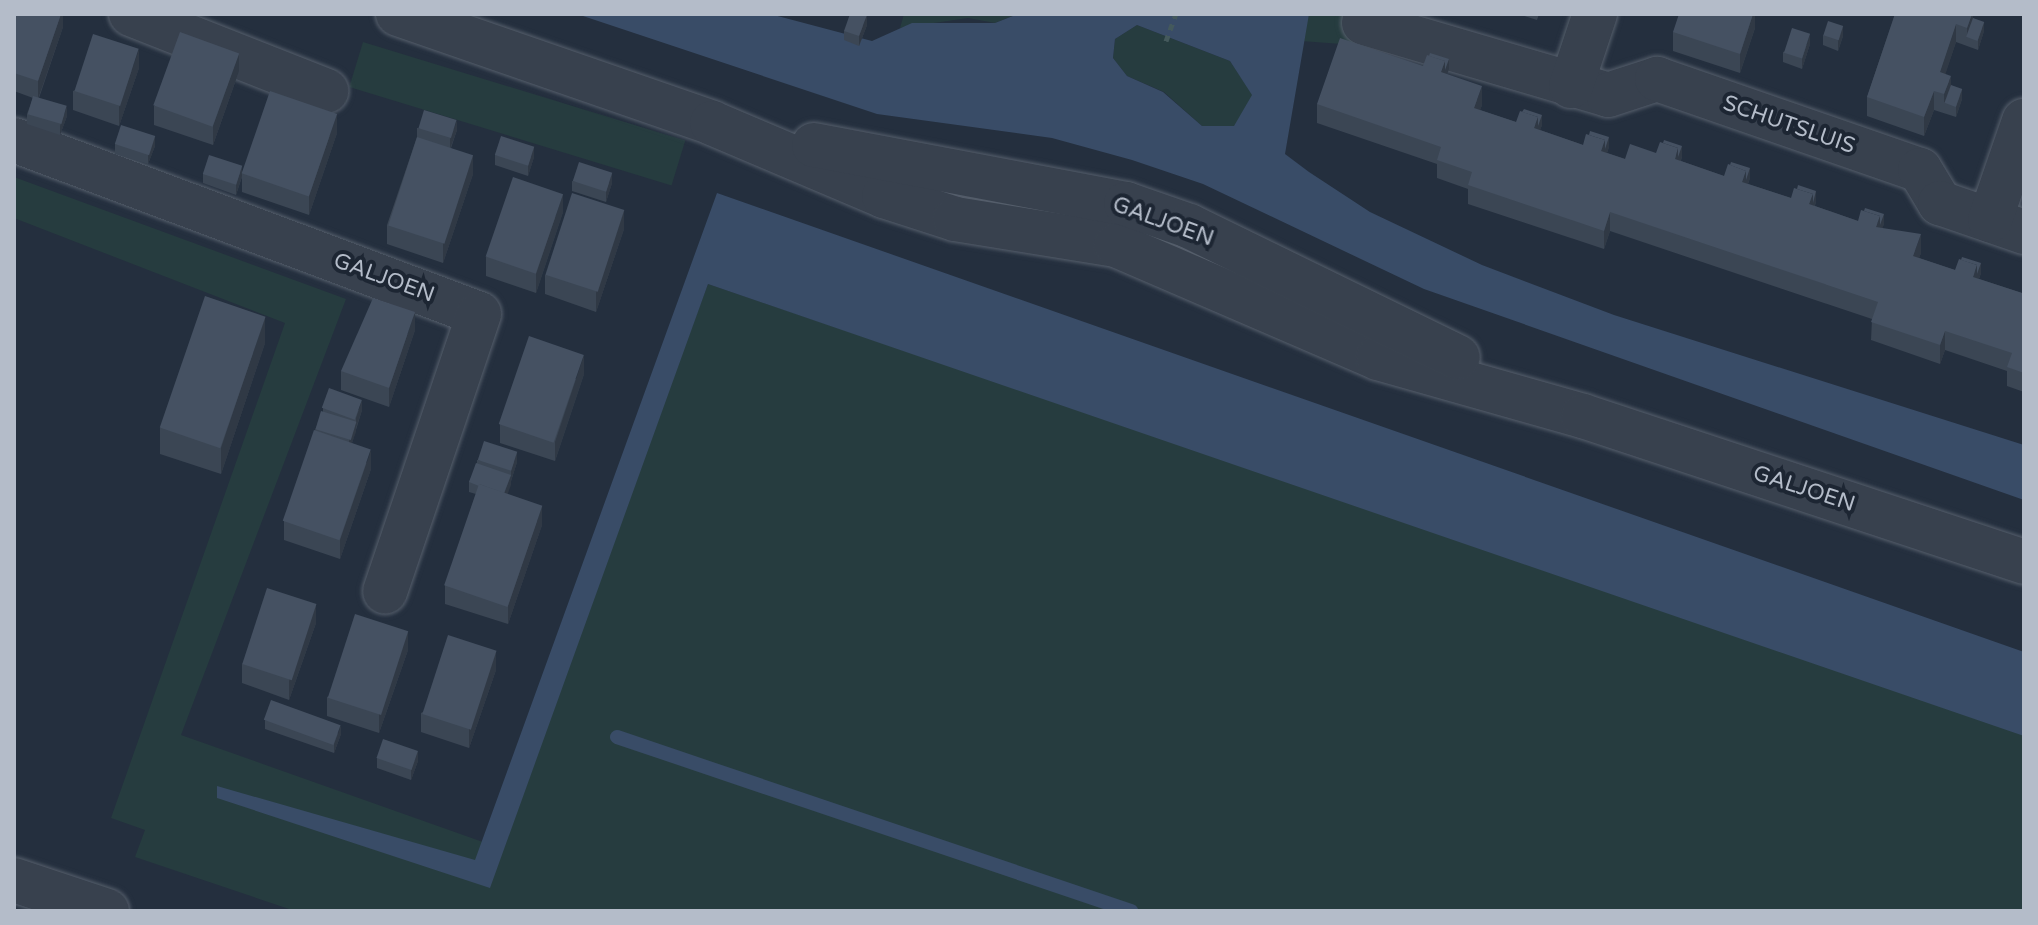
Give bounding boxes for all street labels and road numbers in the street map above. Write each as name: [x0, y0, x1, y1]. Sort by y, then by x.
street label: SCHUTSLUIS: [1720, 90, 1858, 160]
street label: GALJOEN: [1109, 192, 1217, 252]
street label: GALJOEN: [330, 248, 438, 308]
street label: GALJOEN: [1750, 460, 1858, 518]

